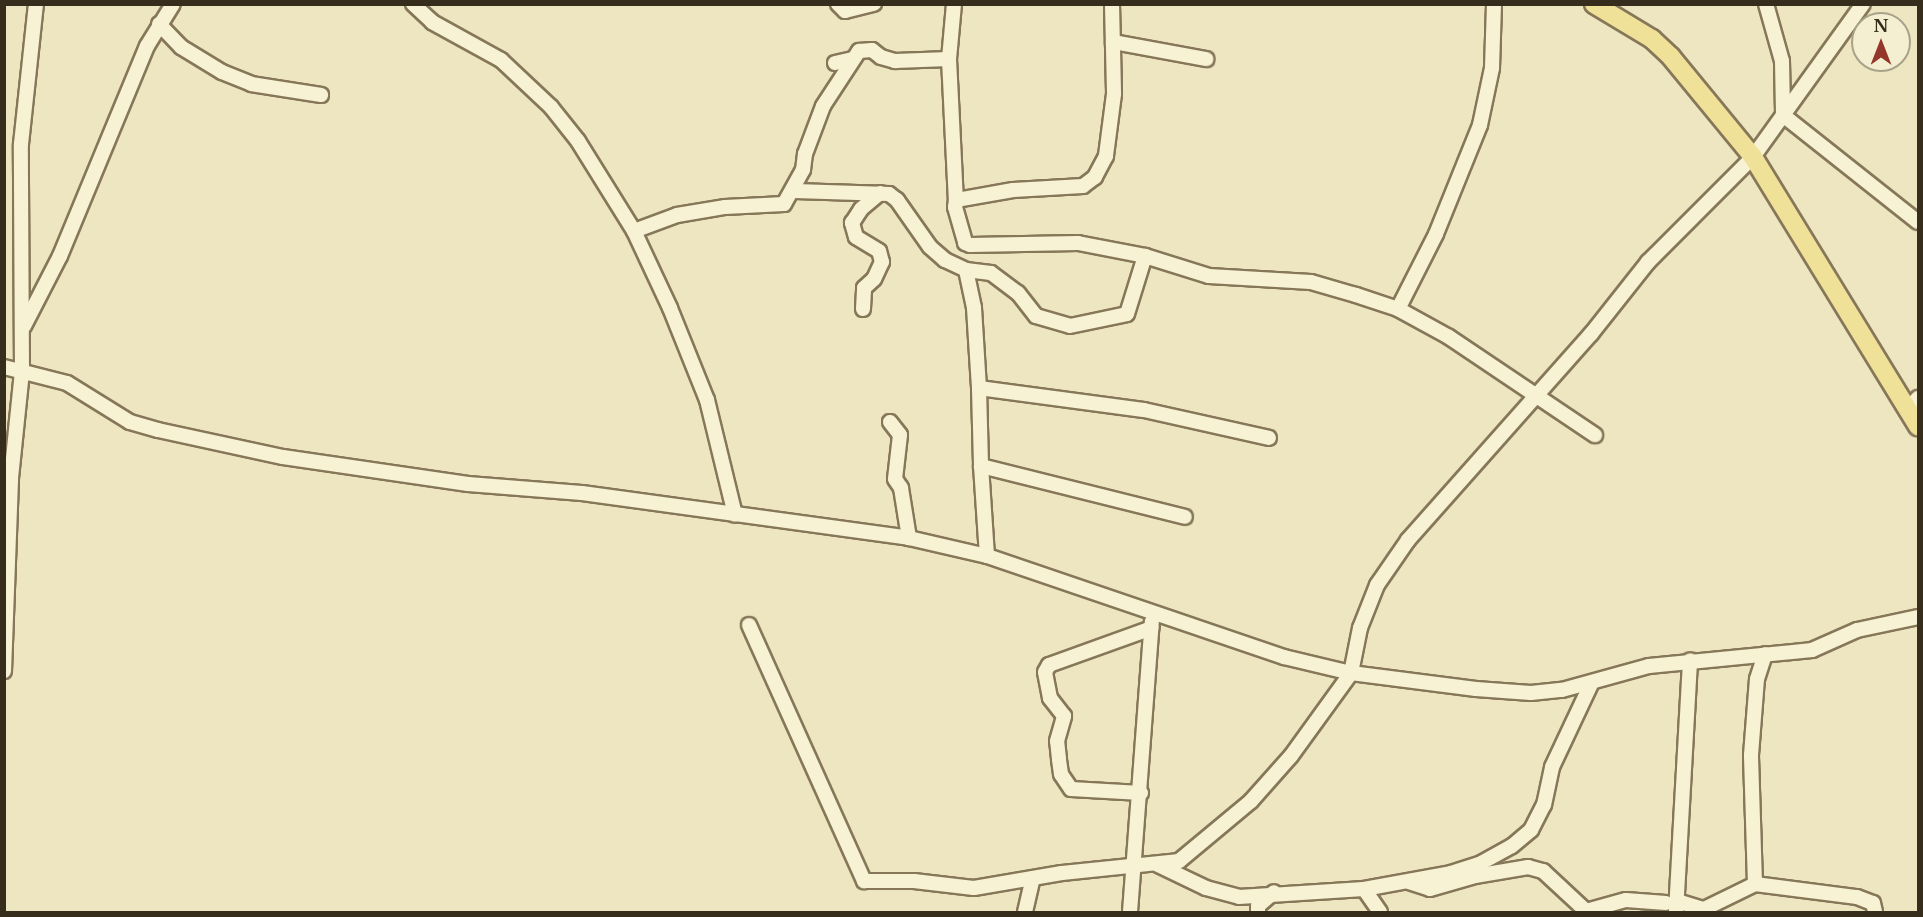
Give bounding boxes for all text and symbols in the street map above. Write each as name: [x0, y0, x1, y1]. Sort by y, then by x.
north arrow: [1851, 12, 1911, 72]
text: N: [1873, 16, 1889, 36]

